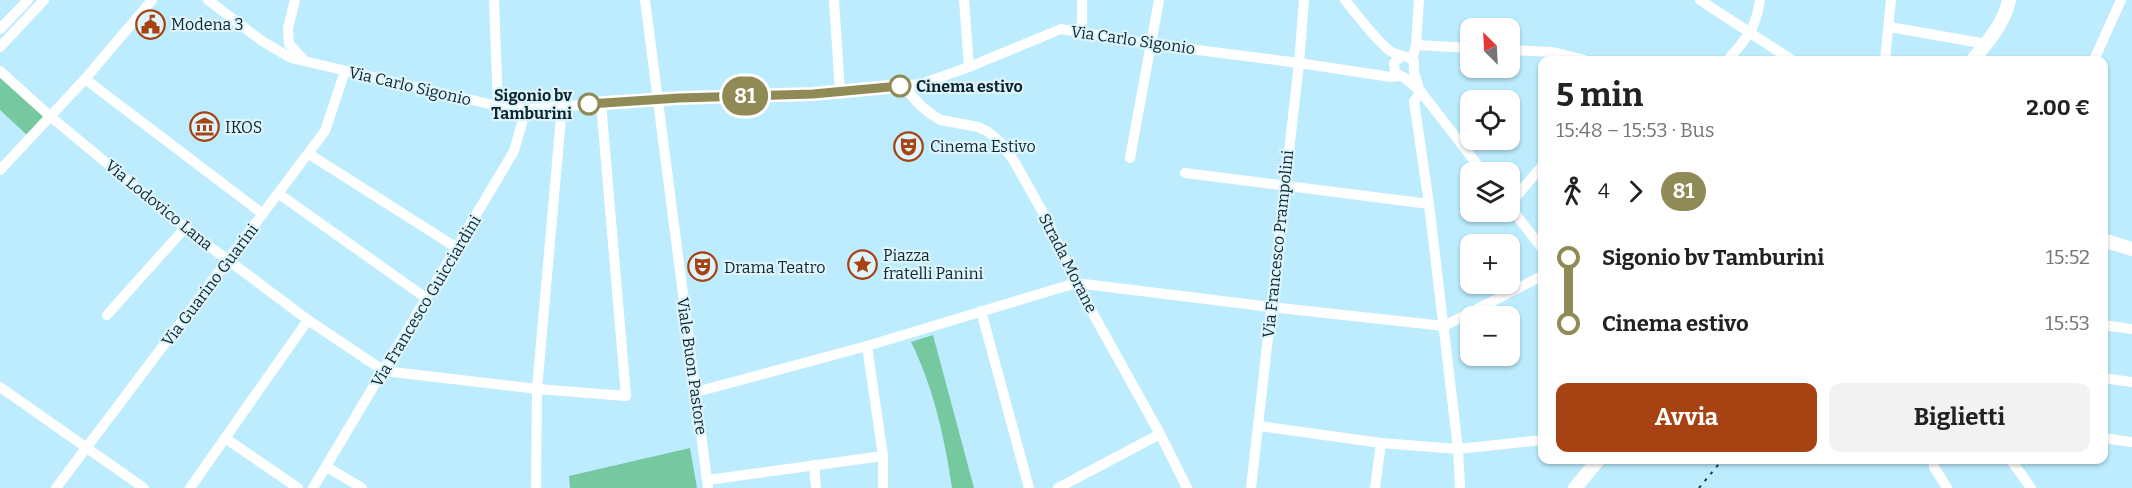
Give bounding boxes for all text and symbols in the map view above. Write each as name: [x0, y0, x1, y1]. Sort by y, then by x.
public building icon: Modena 3: [134, 8, 166, 40]
place label: Modena 3: [171, 15, 244, 34]
north arrow: [1460, 18, 1520, 78]
map controls: [1460, 18, 1520, 366]
street label: Via Carlo Sigonio: [1070, 22, 1196, 58]
street label: Via Carlo Sigonio: [347, 63, 473, 109]
marker: Cinema estivo: [889, 75, 911, 97]
text: 5 min: [1556, 75, 1643, 115]
line badge: 81: [718, 76, 772, 116]
place label: Cinema estivo: [916, 77, 1023, 96]
text: 81: [734, 83, 756, 109]
place label: Sigonio bv Tamburini: [491, 86, 572, 123]
button: locate: [1460, 90, 1520, 150]
marker: Sigonio bv Tamburini: [578, 93, 600, 115]
text: 2.00 €: [2026, 94, 2090, 121]
museum icon: IKOS: [188, 111, 220, 143]
place label: IKOS: [225, 118, 262, 137]
text: 15:48 – 15:53 · Bus: [1556, 118, 1714, 142]
theatre icon: Cinema Estivo: [893, 130, 925, 162]
place label: Cinema Estivo: [930, 137, 1036, 156]
street label: Via Francesco Prampolini: [1259, 149, 1297, 339]
street label: Via Lodovico Lana: [101, 156, 217, 254]
button: layers: [1460, 162, 1520, 222]
icon: walk: [1556, 175, 1589, 208]
icon: forward: [1619, 175, 1652, 208]
text: 81: [1673, 178, 1694, 204]
text: 4: [1598, 179, 1610, 203]
street label: Strada Morane: [1035, 210, 1101, 316]
street label: Via Francesco Guicciardini: [367, 211, 485, 390]
street label: Via Guarino Guarini: [158, 220, 262, 350]
button: +: [1460, 234, 1520, 294]
text: Sigonio bv Tamburini: [1602, 244, 1824, 271]
text: 15:52: [2046, 245, 2090, 269]
place label: Piazza fratelli Panini: [883, 246, 984, 283]
place icon: Piazza fratelli Panini: [846, 248, 878, 280]
theatre icon: Drama Teatro: [687, 251, 719, 283]
place label: Drama Teatro: [724, 258, 826, 277]
street label: Viale Buon Pastore: [673, 296, 711, 436]
button: −: [1460, 306, 1520, 366]
text: Cinema estivo: [1602, 310, 1749, 337]
text: 15:53: [2045, 311, 2090, 335]
button: Avvia: [1556, 383, 1817, 452]
button: Biglietti: [1829, 383, 2090, 452]

